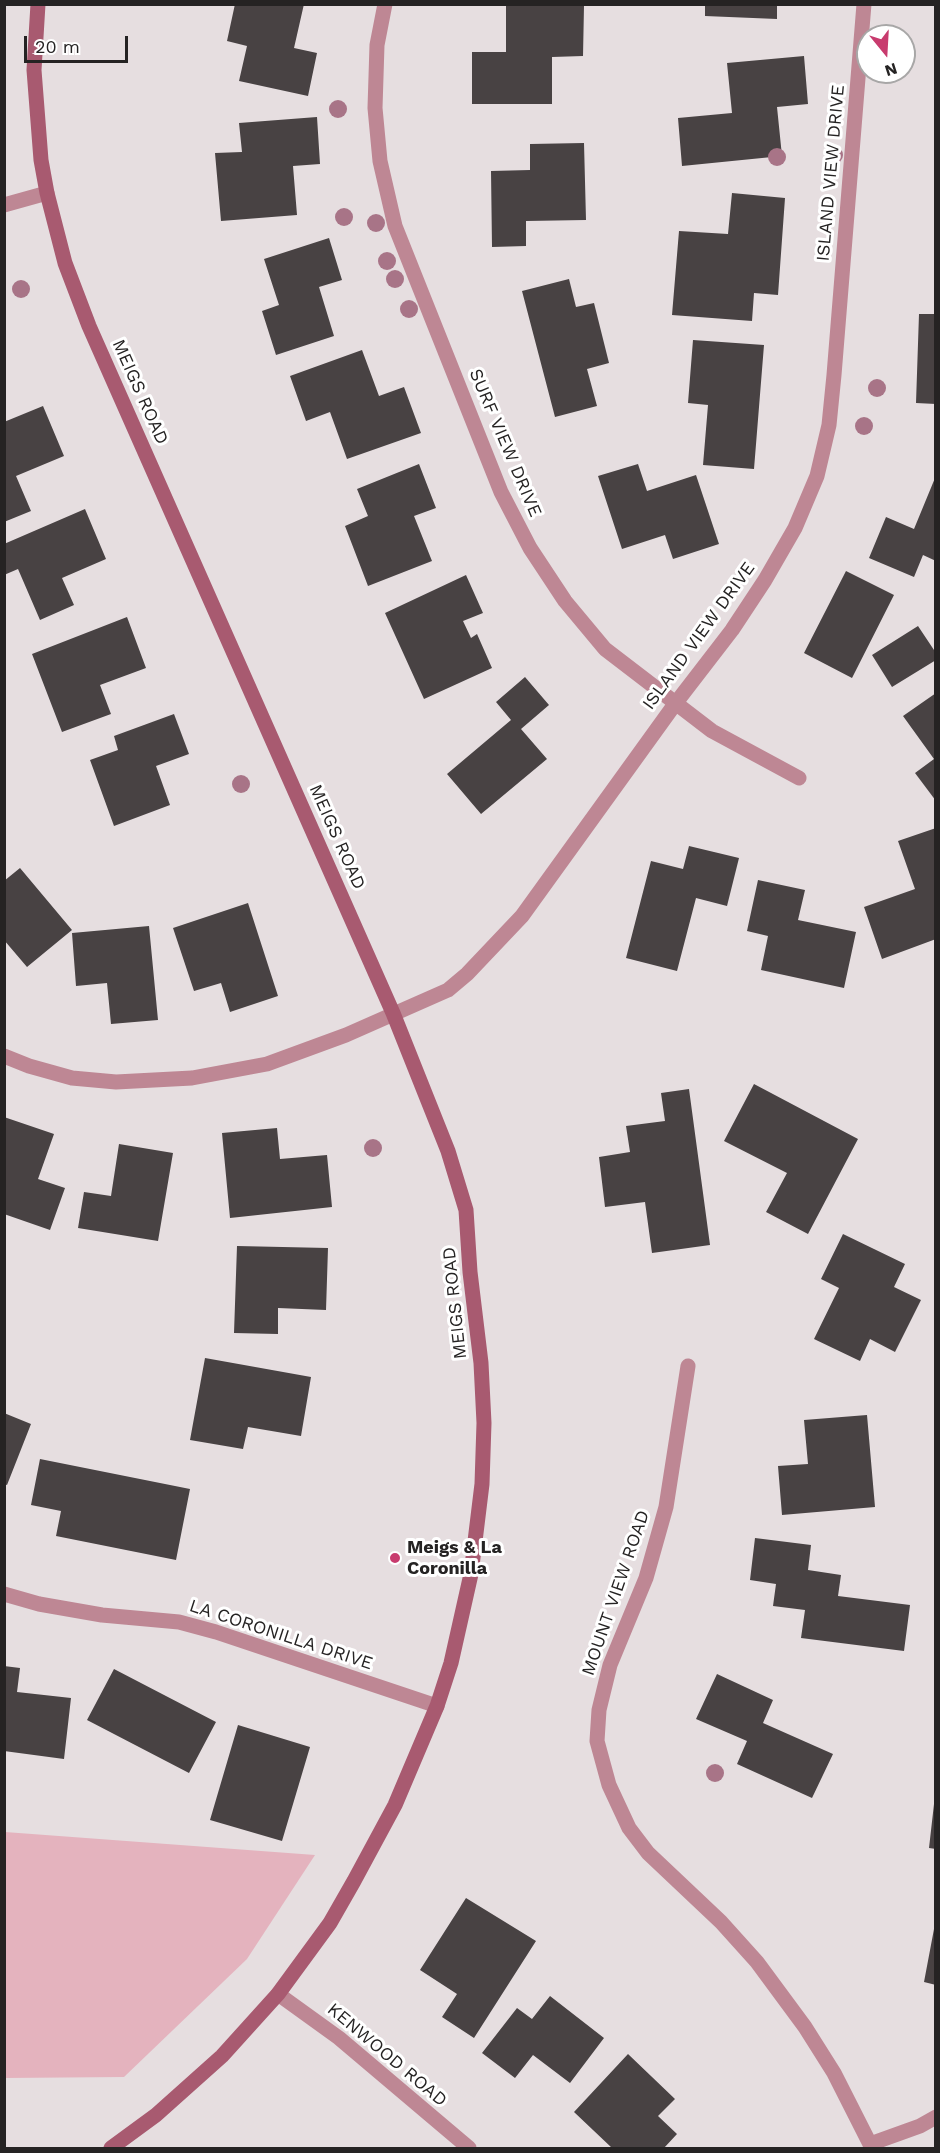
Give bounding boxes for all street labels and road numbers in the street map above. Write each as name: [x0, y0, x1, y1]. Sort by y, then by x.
street label: ISLAND VIEW DRIVE: [813, 84, 849, 262]
street label: MEIGS ROAD: [107, 336, 173, 448]
street label: SURF VIEW DRIVE: [464, 366, 546, 520]
street label: ISLAND VIEW DRIVE: [638, 558, 760, 714]
street label: MEIGS ROAD: [304, 781, 370, 893]
street label: MEIGS ROAD: [438, 1246, 472, 1360]
street label: MOUNT VIEW ROAD: [578, 1507, 654, 1679]
street label: LA CORONILLA DRIVE: [187, 1595, 375, 1675]
street label: KENWOOD ROAD: [323, 1999, 451, 2111]

